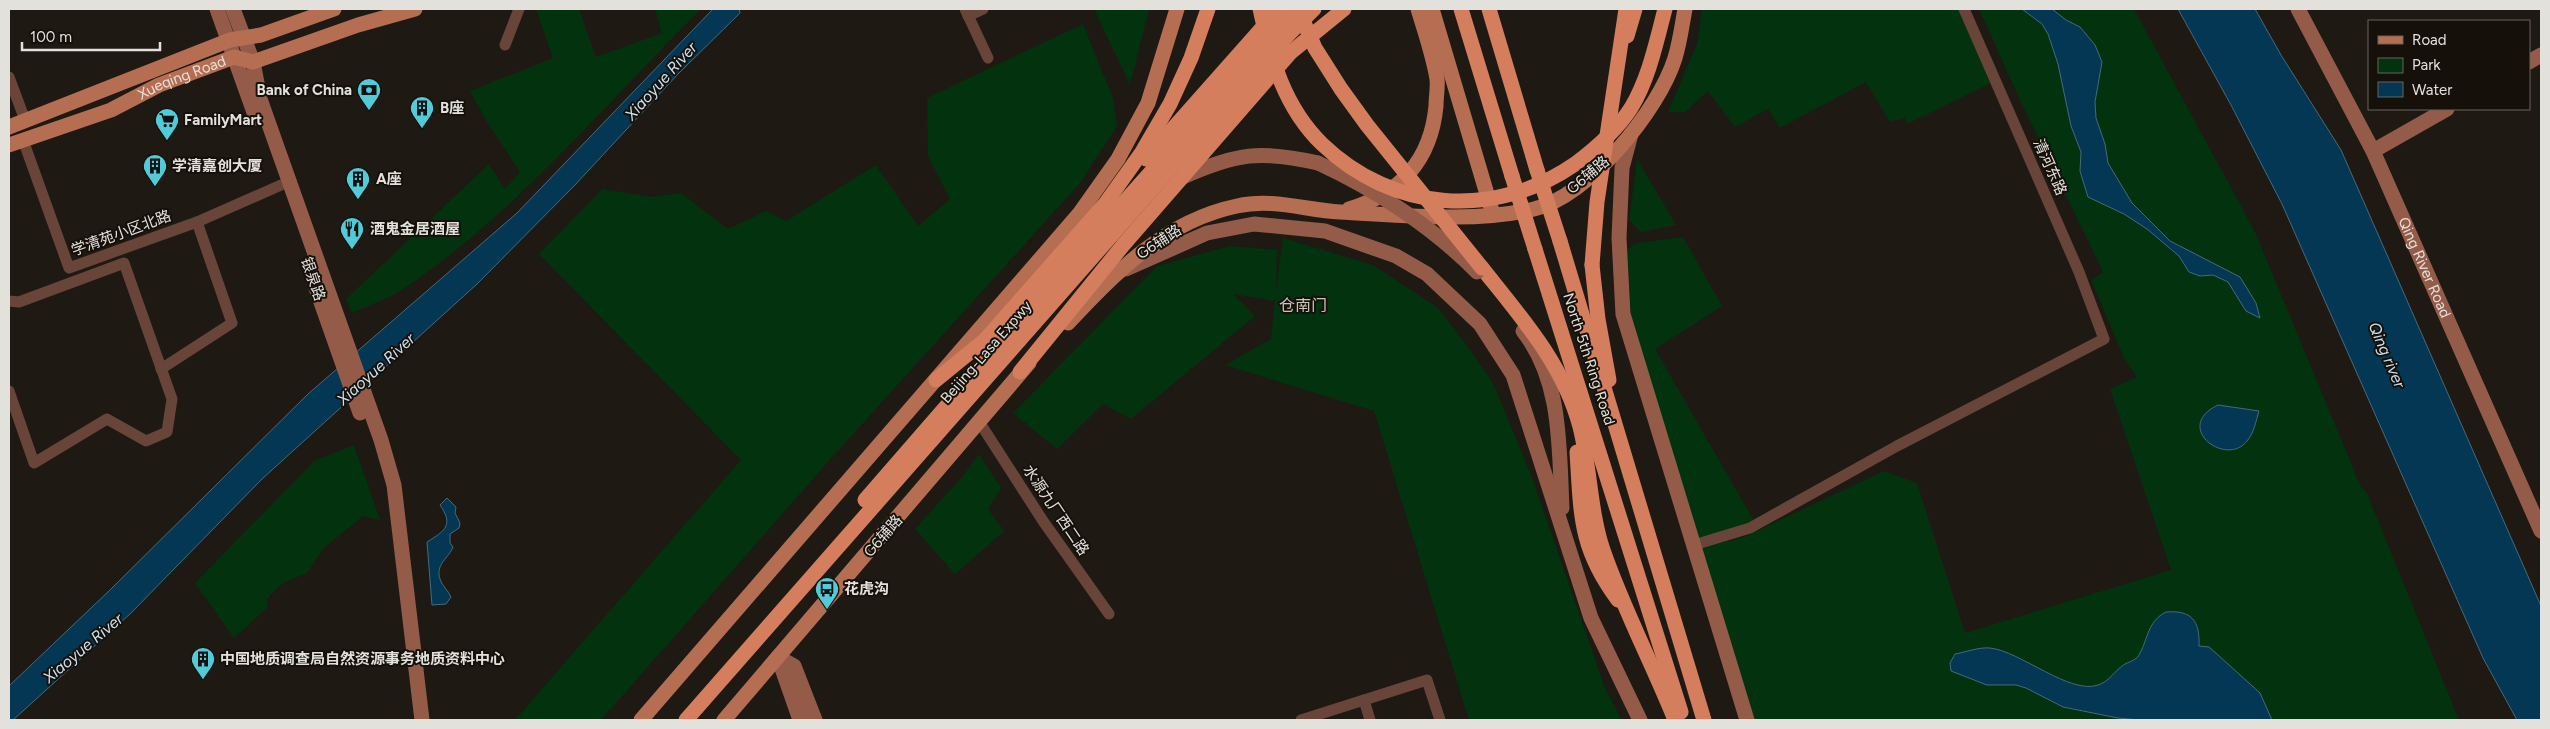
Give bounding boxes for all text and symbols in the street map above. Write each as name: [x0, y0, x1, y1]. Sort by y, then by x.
scale bar: [22, 20, 160, 52]
legend: [2368, 20, 2530, 110]
text: 100 m: [30, 28, 72, 46]
text: Road: [2412, 31, 2447, 49]
water label: Xiaoyue River: [620, 38, 701, 125]
street label: Xueqing Road: [135, 52, 228, 103]
text: Park: [2412, 56, 2441, 74]
bank icon: Bank of China: [356, 77, 382, 111]
place label: Bank of China: [257, 81, 352, 99]
text: Water: [2412, 81, 2452, 99]
building icon: B座: [409, 95, 435, 129]
place label: B座: [440, 99, 464, 117]
supermarket icon: FamilyMart: [154, 107, 180, 141]
place label: FamilyMart: [184, 111, 262, 129]
street label: 清河东路: [2030, 136, 2070, 198]
street label: G6辅路: [1563, 152, 1613, 198]
building icon: 学清嘉创大厦: [142, 153, 168, 187]
place label: 学清嘉创大厦: [172, 157, 262, 175]
building icon: A座: [345, 166, 371, 200]
place label: A座: [376, 170, 402, 188]
street label: 学清苑小区北路: [69, 207, 173, 259]
street label: Qing River Road: [2394, 214, 2455, 321]
restaurant icon: 酒鬼金居酒屋: [339, 216, 365, 250]
place label: 酒鬼金居酒屋: [370, 220, 460, 238]
street label: G6辅路: [1133, 221, 1185, 263]
street label: 银泉路: [297, 255, 329, 303]
street label: North 5th Ring Road: [1559, 291, 1619, 427]
district label: 仓南门: [1279, 296, 1327, 315]
street label: Beijing-Lasa Expwy: [937, 297, 1035, 407]
water label: Qing river: [2365, 319, 2410, 391]
water label: Xiaoyue River: [332, 329, 419, 410]
street label: 水源九厂西二路: [1019, 461, 1093, 559]
street label: G6辅路: [860, 511, 906, 561]
bus stop icon: 花虎沟: [814, 576, 840, 610]
place label: 花虎沟: [844, 580, 889, 598]
water label: Xiaoyue River: [39, 609, 127, 687]
building icon: 中国地质调查局自然资源事务地质资料中心: [190, 646, 216, 680]
place label: 中国地质调查局自然资源事务地质资料中心: [220, 650, 505, 668]

